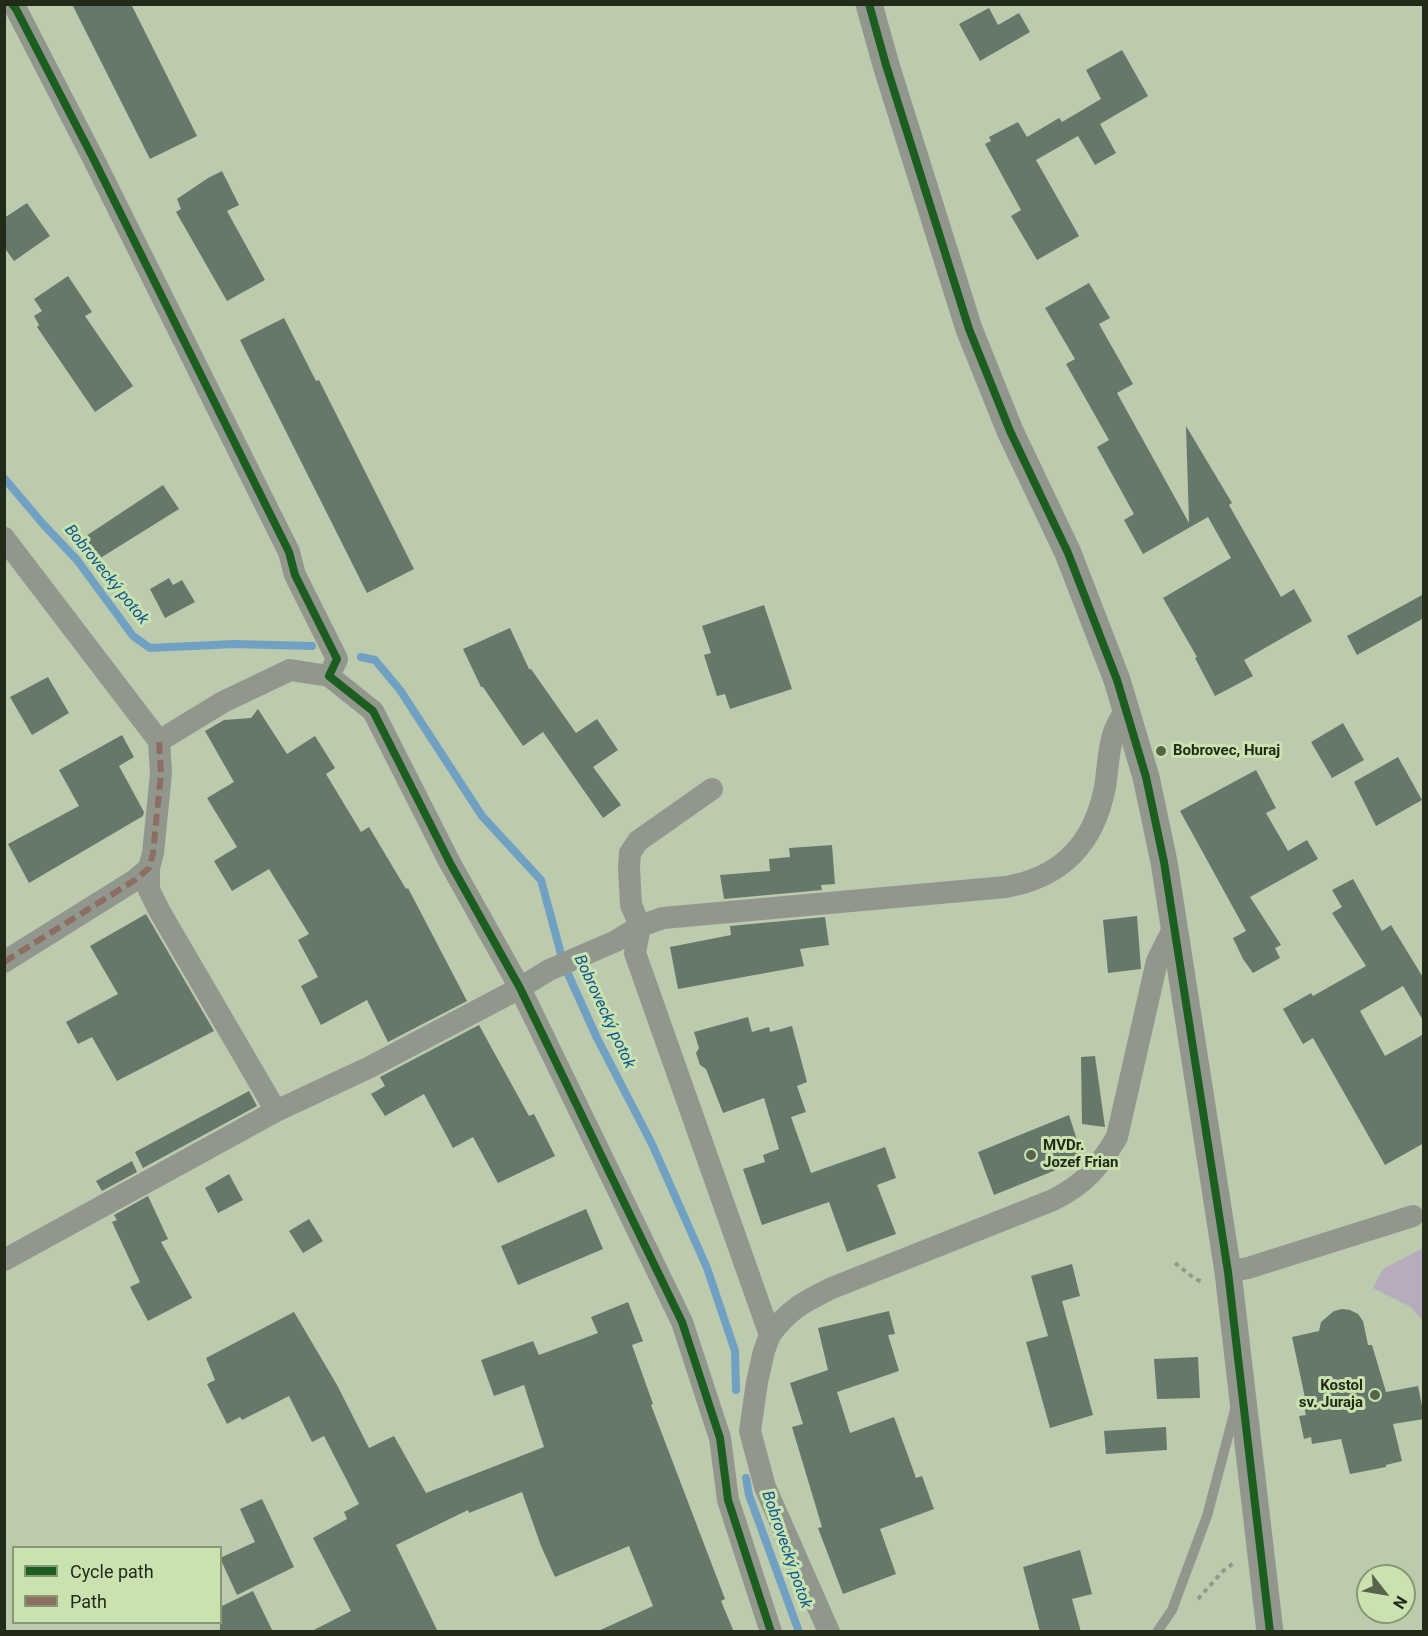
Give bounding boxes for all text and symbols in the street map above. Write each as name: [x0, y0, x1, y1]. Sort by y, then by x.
water label: Bobrovecký potok: [60, 521, 152, 629]
place label: Bobrovec, Huraj: [1173, 742, 1280, 760]
marker: Bobrovec, Huraj: [1154, 744, 1168, 758]
water label: Bobrovecký potok: [569, 952, 639, 1072]
place label: MVDr. Jozef Frian: [1043, 1137, 1118, 1172]
marker: MVDr. Jozef Frian: [1024, 1148, 1038, 1162]
place label: Kostol sv. Juraja: [1299, 1377, 1363, 1412]
marker: Kostol sv. Juraja: [1368, 1388, 1382, 1402]
water label: Bobrovecký potok: [757, 1489, 815, 1611]
legend: [12, 1546, 222, 1624]
text: Cycle path: [70, 1561, 154, 1582]
north arrow: [1356, 1564, 1416, 1624]
text: Path: [70, 1591, 107, 1612]
text: N: [1389, 1593, 1411, 1612]

